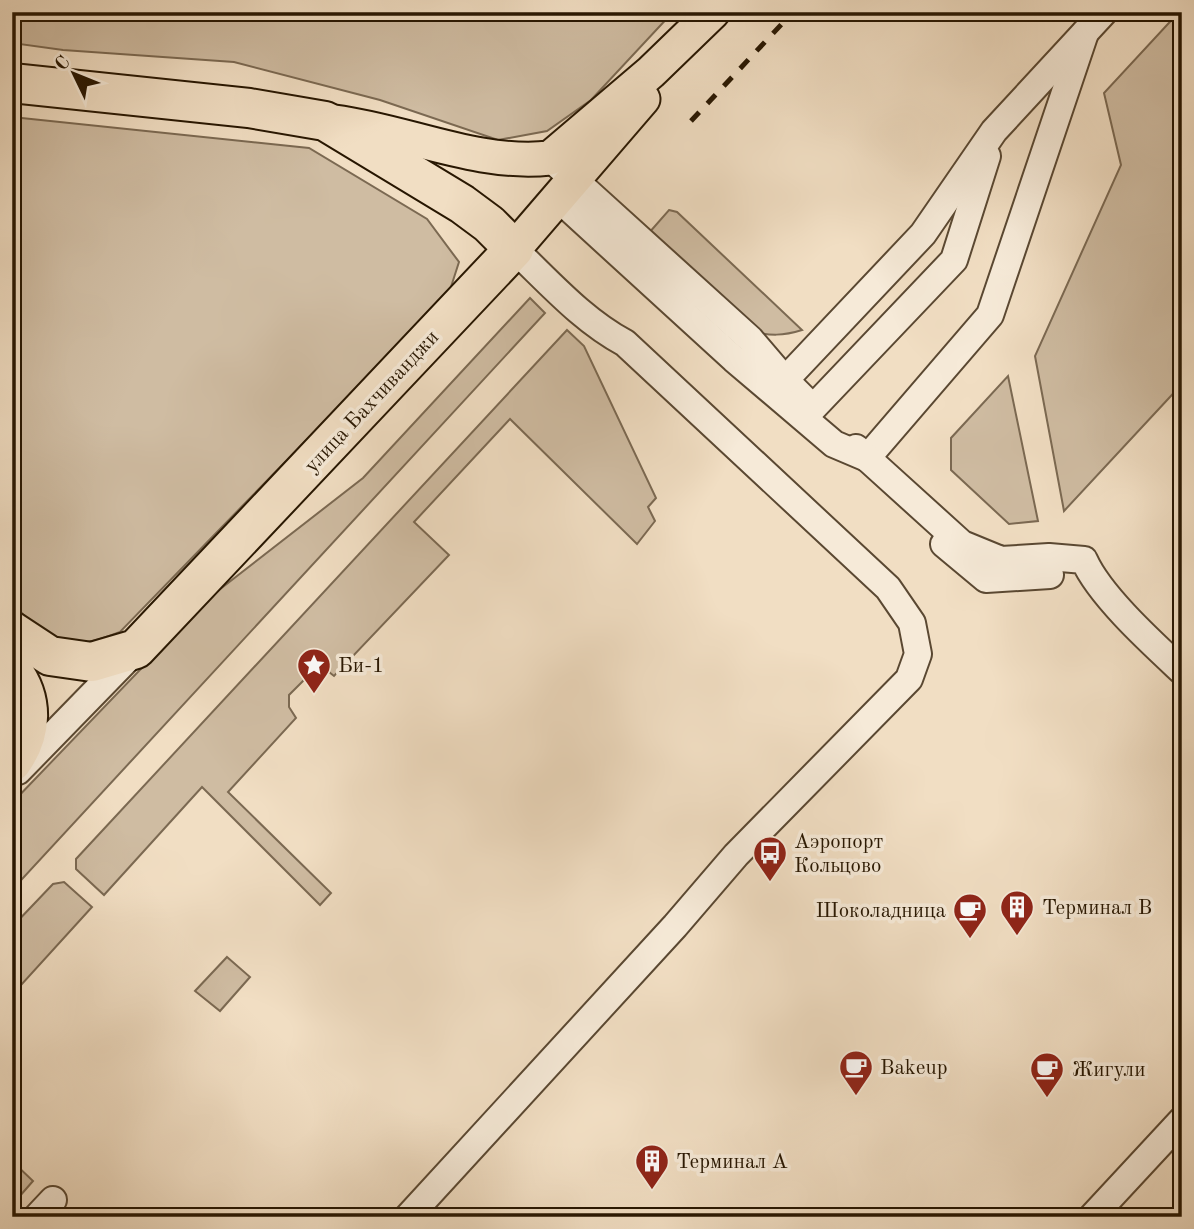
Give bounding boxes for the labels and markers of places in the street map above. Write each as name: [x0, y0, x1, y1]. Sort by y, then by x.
place icon: Би-1: [295, 646, 333, 695]
place label: Би-1: [338, 656, 384, 677]
place label: Аэропорт Кольцово: [794, 832, 884, 877]
bus stop icon: Аэропорт Кольцово: [751, 834, 789, 883]
building icon: Терминал B: [998, 888, 1036, 937]
cafe icon: Шоколадница: [951, 891, 989, 940]
place label: Терминал B: [1042, 898, 1152, 919]
place label: Шоколадница: [816, 901, 946, 922]
cafe icon: Bakeup: [837, 1048, 875, 1097]
cafe icon: Жигули: [1028, 1050, 1066, 1099]
place label: Bakeup: [880, 1058, 948, 1079]
place label: Жигули: [1072, 1060, 1145, 1081]
building icon: Терминал А: [633, 1142, 671, 1191]
place label: Терминал А: [676, 1152, 788, 1173]

